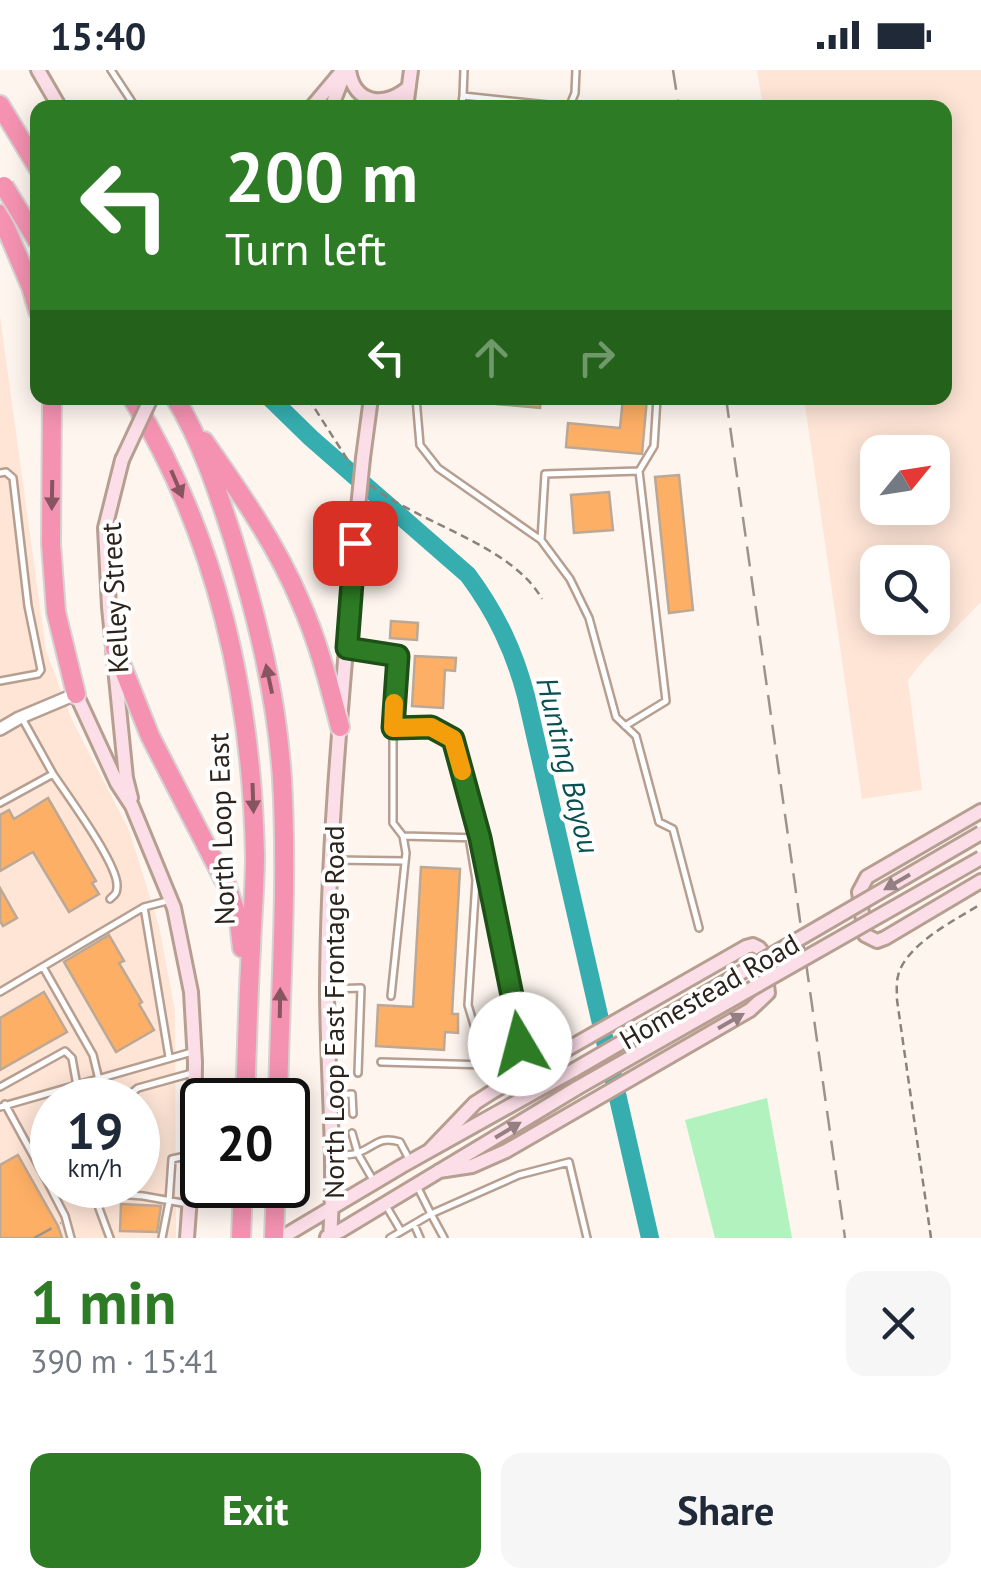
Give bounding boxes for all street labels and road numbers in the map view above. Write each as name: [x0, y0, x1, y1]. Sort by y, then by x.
street label: Kelley Street: [92, 521, 136, 674]
street label: North Loop East: [199, 732, 243, 926]
street label: North Loop East Frontage Road: [315, 825, 352, 1199]
street label: Homestead Road: [612, 925, 806, 1057]

